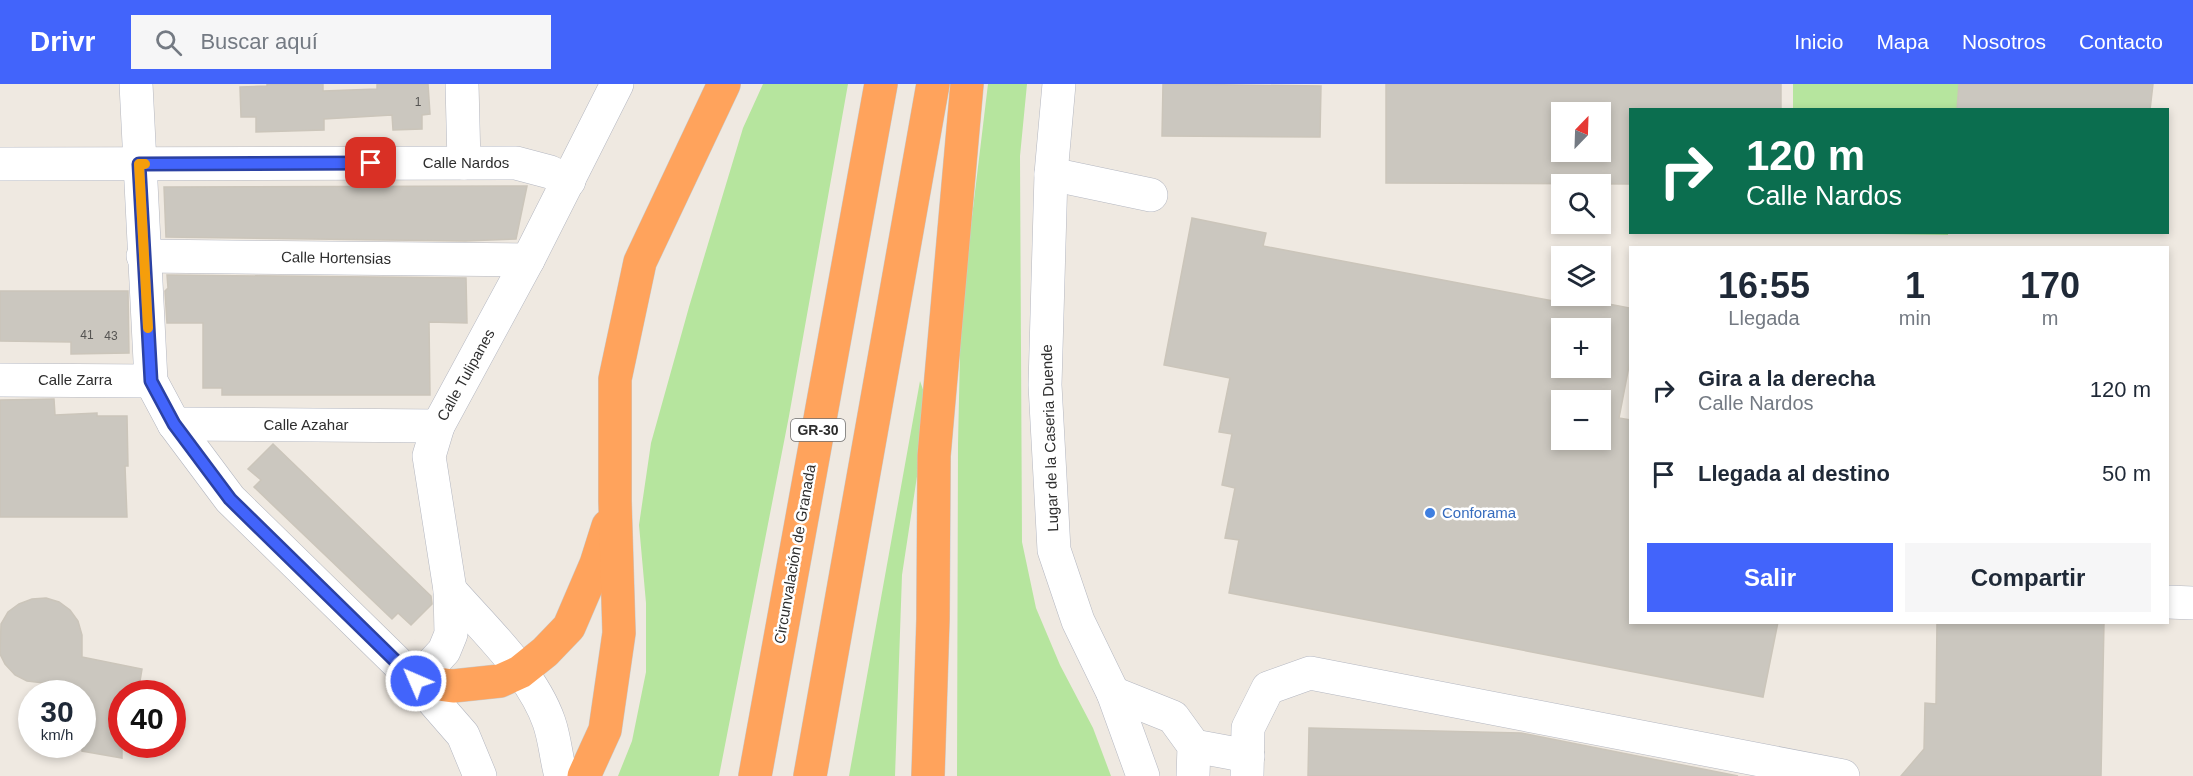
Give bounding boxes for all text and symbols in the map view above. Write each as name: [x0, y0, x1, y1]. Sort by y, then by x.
search box: [131, 15, 551, 69]
text: Drivr: [30, 26, 95, 57]
icon: search: [152, 26, 185, 59]
text: Buscar aquí: [200, 29, 318, 54]
text: Inicio: [1794, 30, 1843, 53]
text: Mapa: [1876, 30, 1929, 53]
text: Nosotros: [1962, 30, 2046, 53]
text: Contacto: [2079, 30, 2163, 53]
house number: 1: [415, 95, 422, 109]
north arrow: [1551, 102, 1611, 162]
map controls: [1551, 102, 1611, 450]
icon: right: [1647, 132, 1725, 210]
text: 120 m: [1746, 132, 1865, 179]
pin: [345, 137, 396, 188]
icon: arrive: [354, 146, 387, 179]
street label: Calle Nardos: [423, 154, 509, 171]
button: search: [1551, 174, 1611, 234]
text: Calle Nardos: [1746, 181, 1902, 211]
button: layers: [1551, 246, 1611, 306]
street label: Calle Hortensias: [281, 248, 391, 267]
text: 16:55: [1718, 265, 1810, 306]
text: 1: [1905, 265, 1925, 306]
text: 170: [2020, 265, 2080, 306]
text: Llegada: [1728, 307, 1800, 329]
text: min: [1899, 307, 1931, 329]
text: m: [2042, 307, 2058, 329]
button: +: [1551, 318, 1611, 378]
street label: Calle Tulipanes: [433, 326, 498, 424]
house number: 41: [80, 328, 94, 342]
house number: 43: [104, 329, 118, 343]
street label: Lugar de la Caseria Duende: [1038, 344, 1061, 532]
text: Gira a la derecha: [1698, 366, 1875, 391]
street label: Calle Zarra: [38, 371, 113, 388]
icon: right: [1647, 374, 1680, 407]
text: 120 m: [2090, 377, 2151, 402]
button: −: [1551, 390, 1611, 450]
text: Calle Nardos: [1698, 392, 1814, 414]
street label: Calle Azahar: [263, 416, 349, 433]
road number: GR-30: [791, 419, 845, 441]
icon: arrive: [1647, 458, 1680, 491]
text: Llegada al destino: [1698, 461, 1890, 486]
text: 50 m: [2102, 461, 2151, 486]
street label: Circunvalación de Granada: [770, 462, 819, 645]
place label: Conforama: [1442, 504, 1517, 521]
marker: Conforama: [1423, 506, 1437, 520]
button: Salir: [1647, 543, 1893, 612]
button: Compartir: [1905, 543, 2151, 612]
position arrow: [384, 649, 448, 713]
speed limit sign: 40: [108, 680, 186, 758]
text: 30: [40, 695, 74, 728]
text: km/h: [41, 726, 73, 743]

